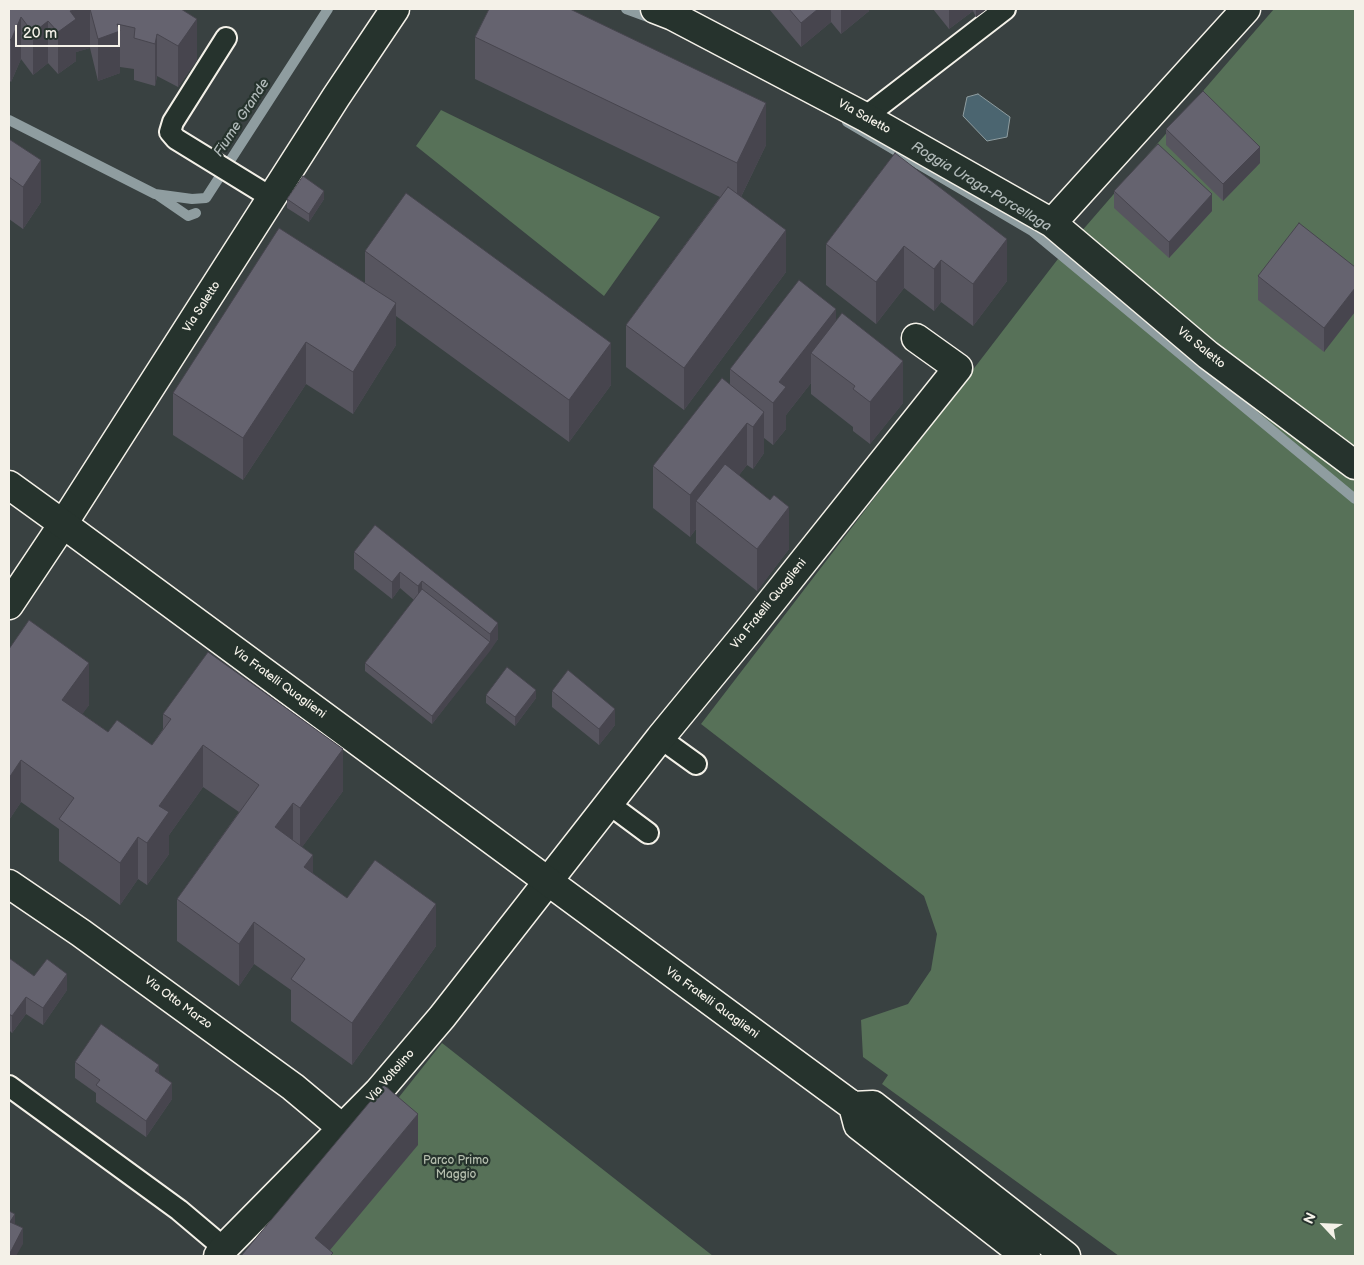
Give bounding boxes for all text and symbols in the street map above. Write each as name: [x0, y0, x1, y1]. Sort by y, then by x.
scale bar: [18, 15, 122, 47]
text: 20 m: [23, 24, 57, 43]
water label: Fiume Grande: [210, 76, 274, 160]
street label: Via Saletto: [835, 97, 893, 137]
water label: Roggia Uraga-Porcellaga: [908, 138, 1054, 236]
street label: Via Saletto: [180, 279, 224, 335]
street label: Via Saletto: [1174, 324, 1228, 372]
street label: Via Fratelli Quaglieni: [728, 556, 810, 652]
street label: Via Fratelli Quaglieni: [229, 644, 329, 722]
street label: Via Fratelli Quaglieni: [662, 964, 762, 1042]
street label: Via Otto Marzo: [141, 974, 215, 1032]
street label: Via Voltolino: [364, 1047, 418, 1105]
park label: Parco Primo Maggio: [423, 1154, 489, 1182]
north arrow: [1299, 1200, 1349, 1250]
text: N: [1300, 1210, 1320, 1227]

